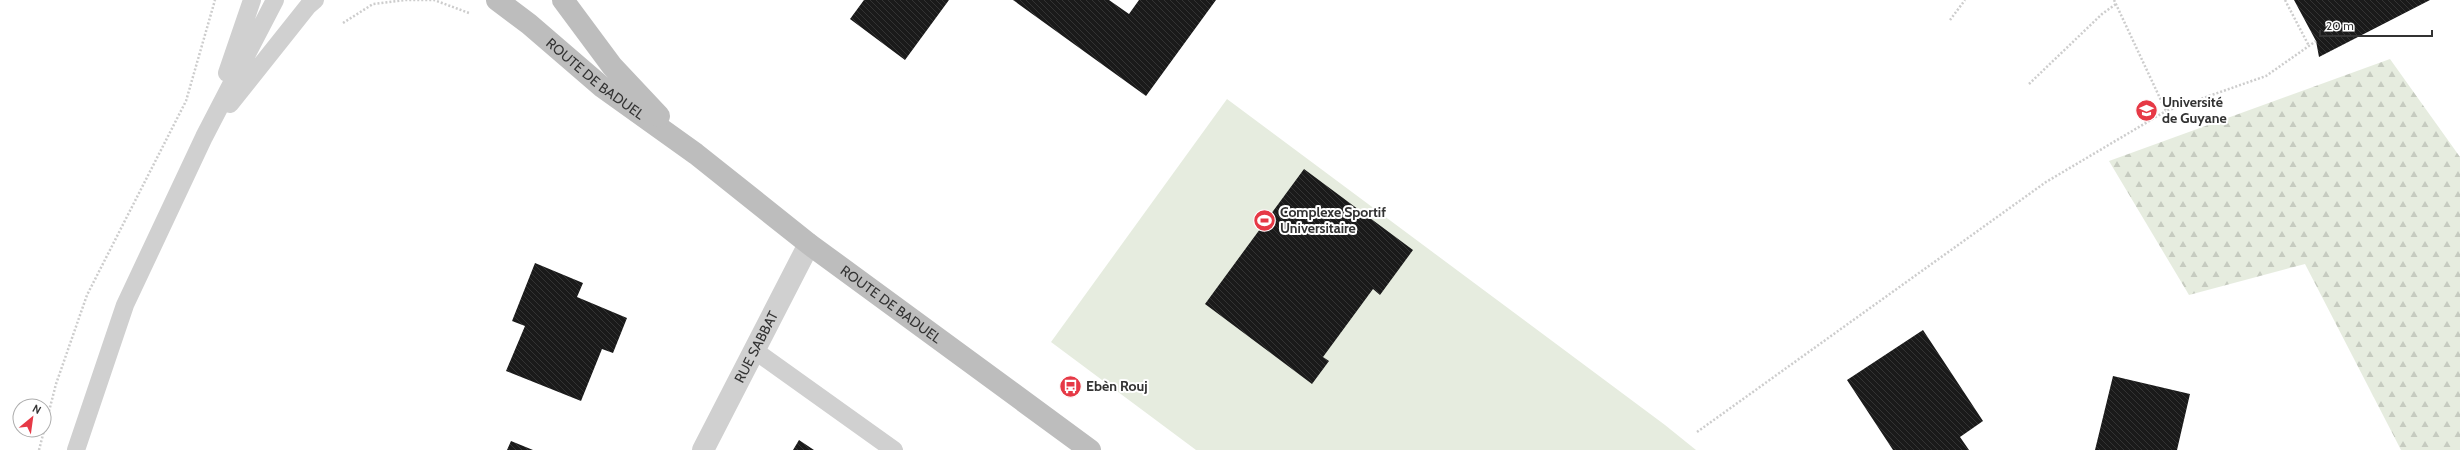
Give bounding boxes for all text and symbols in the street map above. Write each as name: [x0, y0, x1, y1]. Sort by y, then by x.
scale bar: [2320, 12, 2432, 38]
text: 20 m: [2326, 18, 2354, 33]
street label: ROUTE DE BADUEL: [542, 34, 648, 123]
place label: Université de Guyane: [2162, 93, 2227, 127]
school or university icon: Université de Guyane: [2133, 97, 2159, 123]
place label: Complexe Sportif Universitaire: [1280, 203, 1386, 237]
sports icon: Complexe Sportif Universitaire: [1252, 207, 1278, 233]
street label: ROUTE DE BADUEL: [837, 261, 945, 347]
street label: RUE SABBAT: [730, 307, 782, 386]
bus stop icon: Ebèn Rouj: [1057, 373, 1083, 399]
place label: Ebèn Rouj: [1086, 377, 1148, 395]
north arrow: [12, 398, 52, 438]
text: N: [30, 401, 44, 417]

